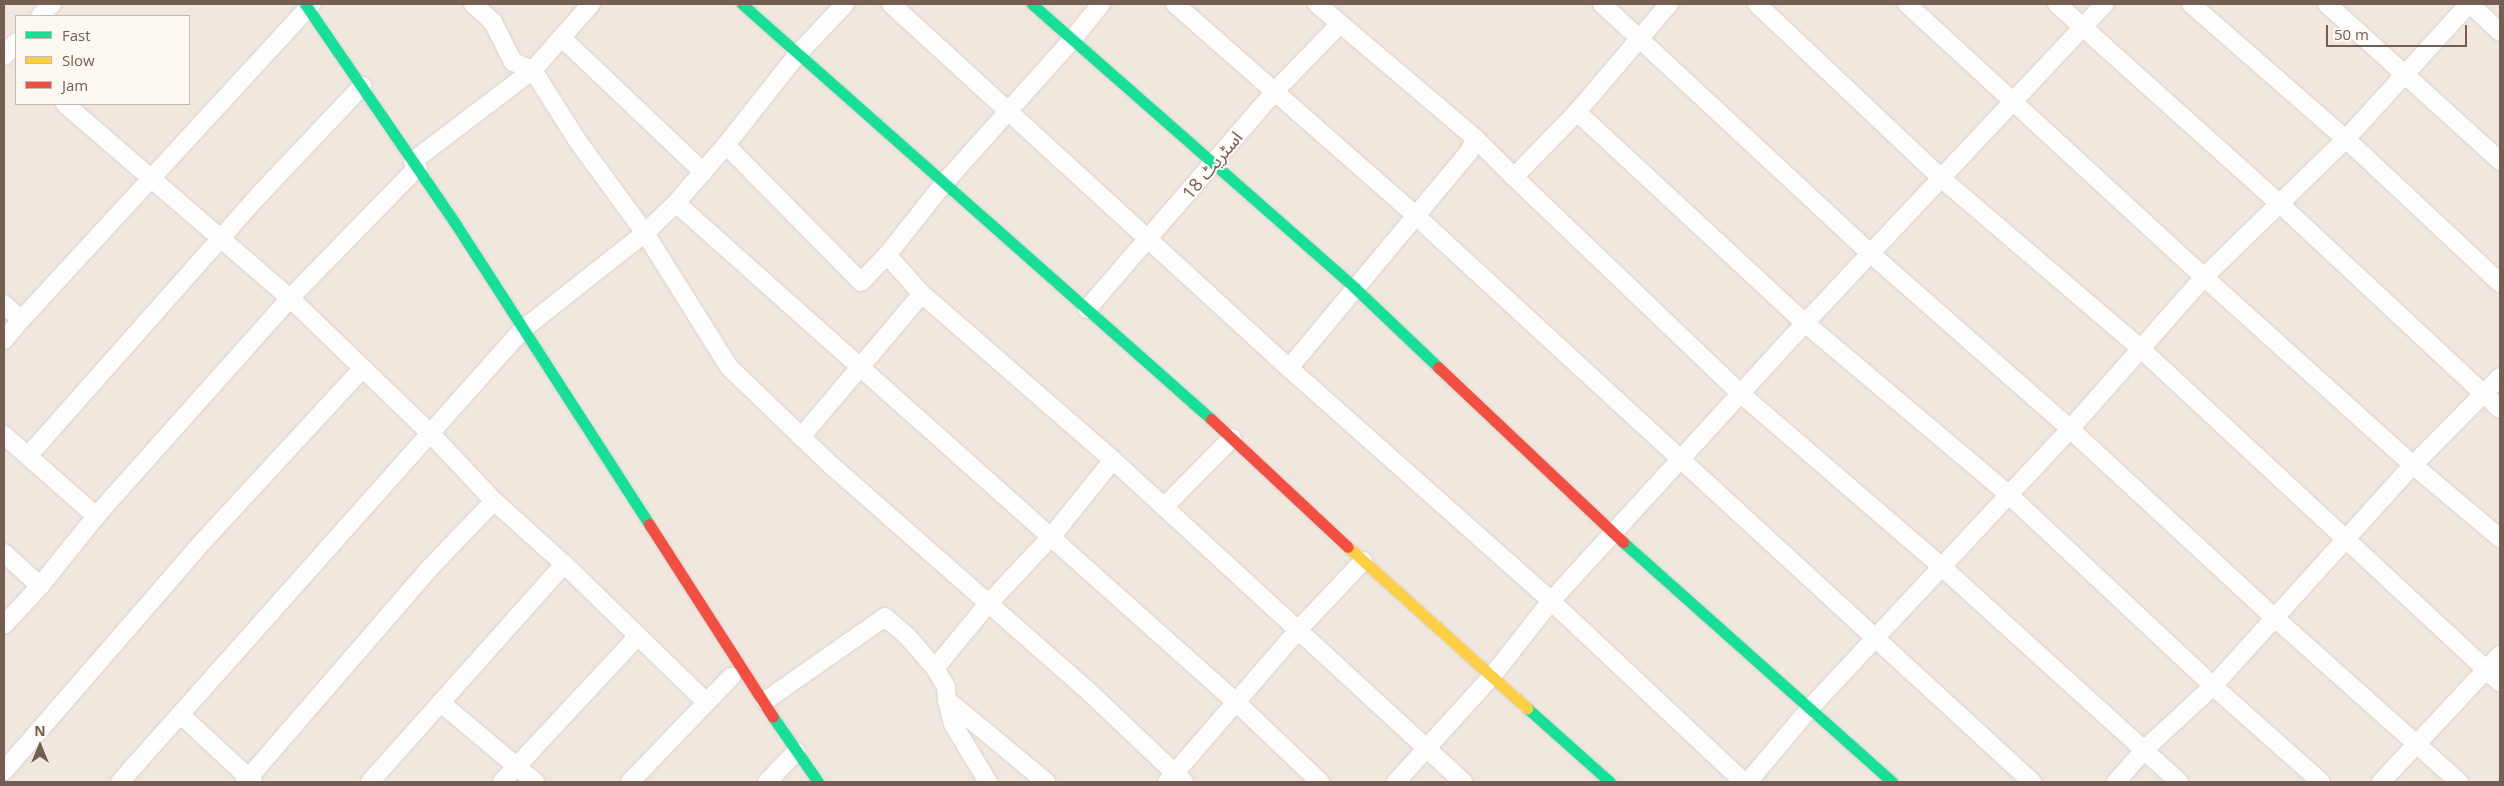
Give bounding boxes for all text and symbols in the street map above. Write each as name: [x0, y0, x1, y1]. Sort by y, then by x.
legend: [15, 15, 190, 105]
scale bar: [2329, 15, 2470, 47]
text: 50 m: [2334, 24, 2369, 44]
text: Fast: [62, 25, 91, 45]
text: Slow: [62, 50, 95, 70]
text: Jam: [62, 75, 88, 95]
street label: اسٹریٹ 18: [1177, 127, 1247, 203]
north arrow: [15, 721, 65, 771]
text: N: [34, 721, 46, 740]

